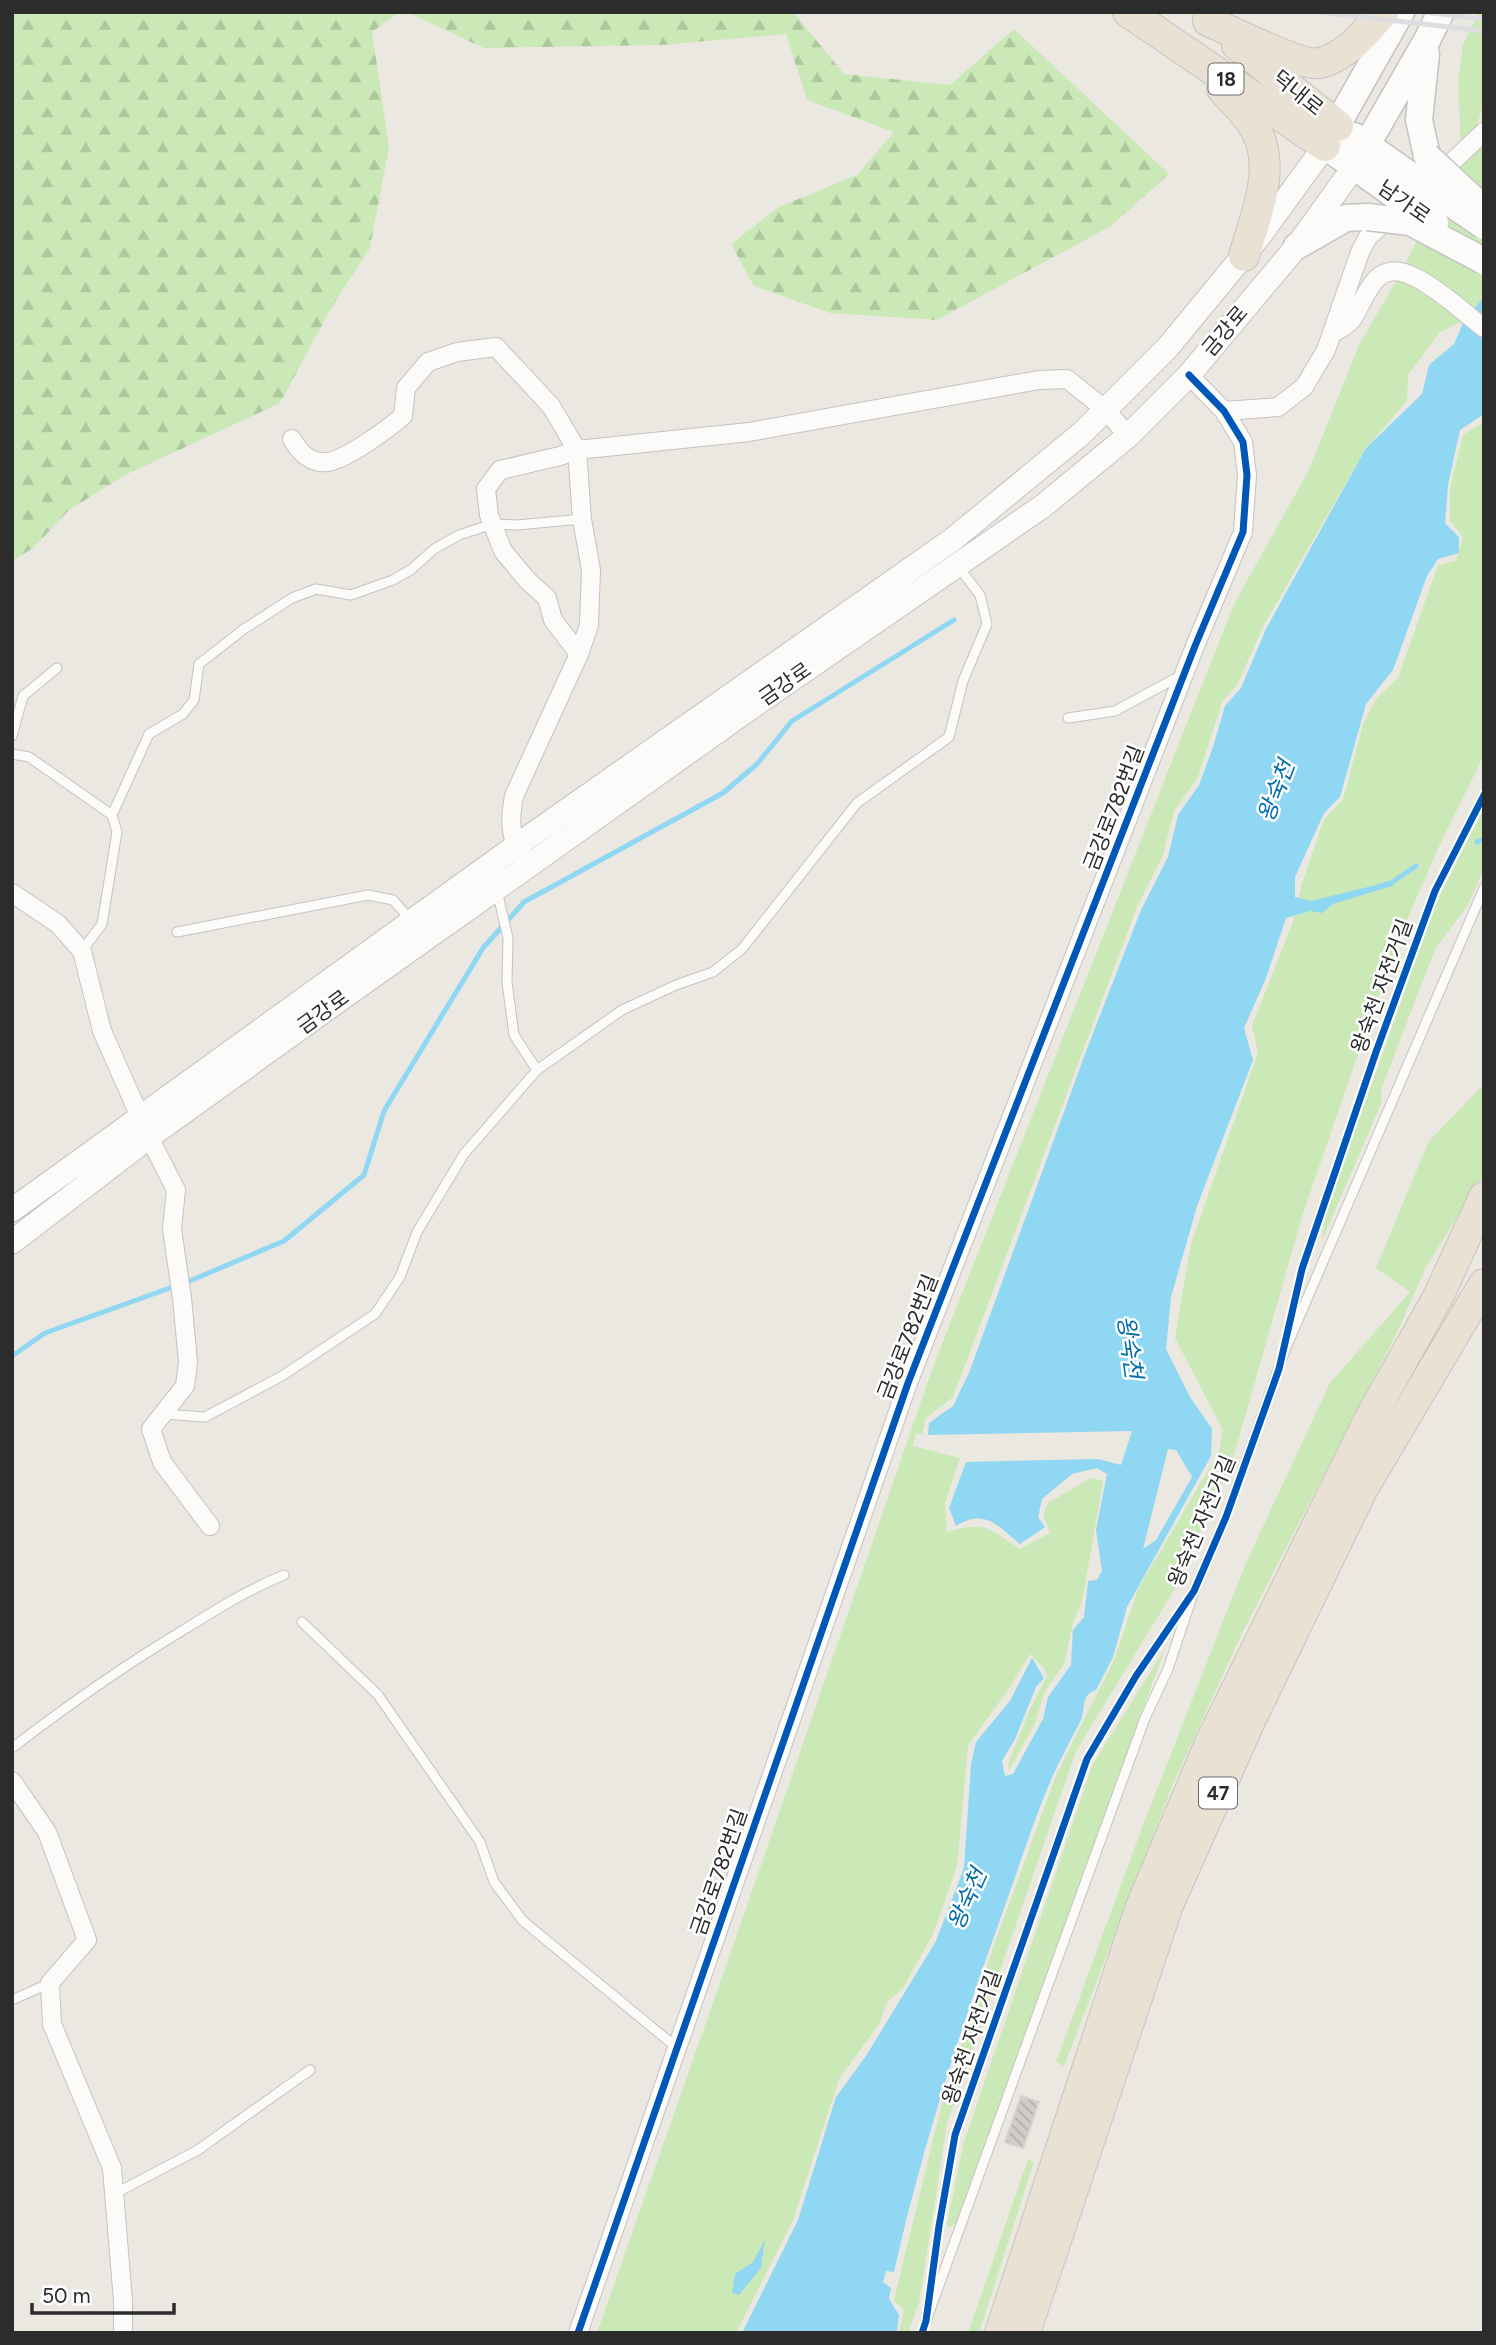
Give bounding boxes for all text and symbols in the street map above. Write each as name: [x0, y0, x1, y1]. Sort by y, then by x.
road number: 18: [1208, 64, 1244, 94]
street label: 덕내로: [1268, 65, 1329, 121]
street label: 남가로: [1373, 175, 1435, 228]
street label: 금강로: [1196, 300, 1253, 361]
street label: 금강로: [754, 657, 816, 710]
street label: 금강로782번길: [1078, 741, 1149, 874]
water label: 왕숙천: [1252, 754, 1301, 826]
street label: 왕숙천 자전거길: [1346, 916, 1417, 1056]
street label: 금강로: [292, 984, 354, 1039]
street label: 금강로782번길: [872, 1270, 943, 1403]
water label: 왕숙천: [1112, 1314, 1149, 1383]
street label: 왕숙천 자전거길: [1163, 1451, 1240, 1590]
road number: 47: [1199, 1778, 1237, 1809]
street label: 금강로782번길: [685, 1805, 752, 1939]
water label: 왕숙천: [941, 1862, 994, 1934]
street label: 왕숙천 자전거길: [937, 1966, 1006, 2107]
scale bar: [32, 2272, 173, 2316]
text: 50 m: [42, 2283, 91, 2308]

